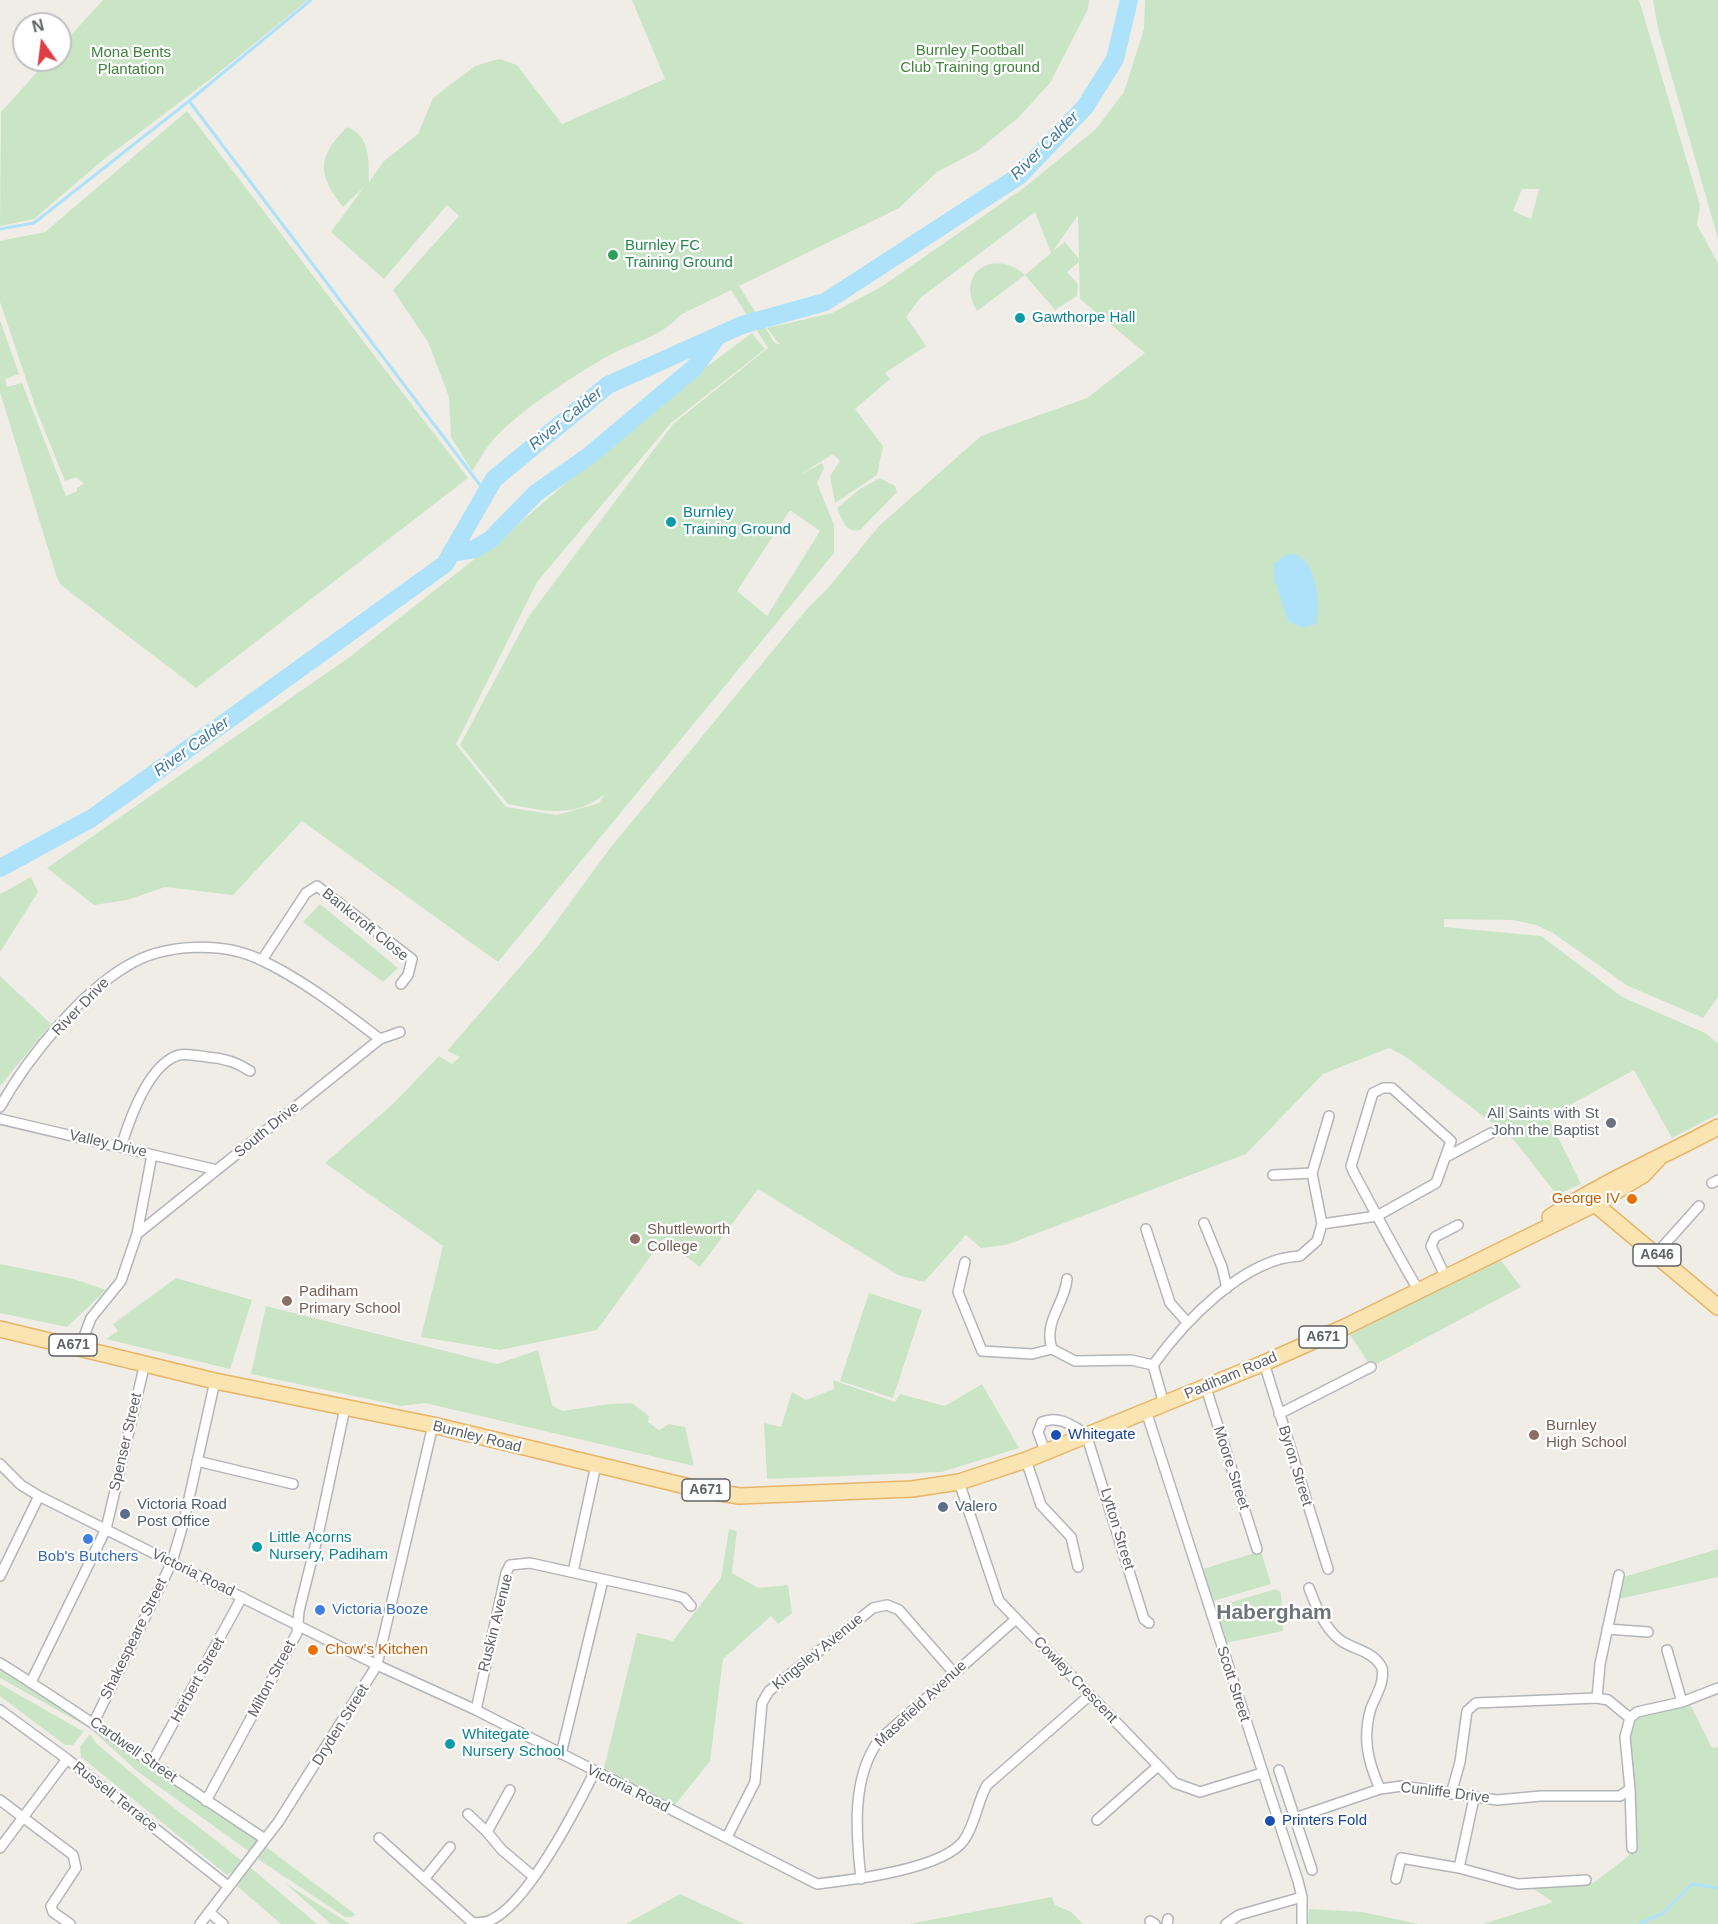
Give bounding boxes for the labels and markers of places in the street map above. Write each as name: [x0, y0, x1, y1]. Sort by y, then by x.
place label: Burnley FC Training Ground: [625, 237, 733, 272]
marker: Burnley FC Training Ground: [606, 248, 620, 262]
place label: Gawthorpe Hall: [1032, 309, 1135, 327]
marker: Gawthorpe Hall: [1013, 311, 1027, 325]
place label: Burnley Training Ground: [683, 504, 791, 539]
marker: Burnley Training Ground: [664, 515, 678, 529]
place label: All Saints with St John the Baptist: [1487, 1105, 1599, 1140]
marker: All Saints with St John the Baptist: [1604, 1116, 1618, 1130]
place label: George IV: [1552, 1190, 1620, 1208]
marker: George IV: [1625, 1192, 1639, 1206]
place label: Shuttleworth College: [647, 1221, 730, 1256]
marker: Shuttleworth College: [628, 1232, 642, 1246]
place label: Padiham Primary School: [299, 1283, 401, 1318]
marker: Padiham Primary School: [280, 1294, 294, 1308]
place label: Burnley High School: [1546, 1417, 1627, 1452]
place label: Whitegate: [1068, 1426, 1136, 1444]
marker: Whitegate: [1049, 1428, 1063, 1442]
marker: Burnley High School: [1527, 1428, 1541, 1442]
place label: Victoria Road Post Office: [137, 1496, 227, 1531]
place label: Valero: [955, 1498, 997, 1516]
marker: Valero: [936, 1500, 950, 1514]
marker: Victoria Road Post Office: [118, 1507, 132, 1521]
place label: Little Acorns Nursery, Padiham: [269, 1529, 388, 1564]
marker: Bob's Butchers: [81, 1532, 95, 1546]
marker: Little Acorns Nursery, Padiham: [250, 1540, 264, 1554]
place label: Bob's Butchers: [38, 1548, 138, 1566]
place label: Victoria Booze: [332, 1601, 428, 1619]
marker: Victoria Booze: [313, 1603, 327, 1617]
place label: Chow’s Kitchen: [325, 1641, 428, 1659]
marker: Chow’s Kitchen: [306, 1643, 320, 1657]
place label: Whitegate Nursery School: [462, 1726, 565, 1761]
marker: Whitegate Nursery School: [443, 1737, 457, 1751]
place label: Printers Fold: [1282, 1812, 1367, 1830]
marker: Printers Fold: [1263, 1814, 1277, 1828]

